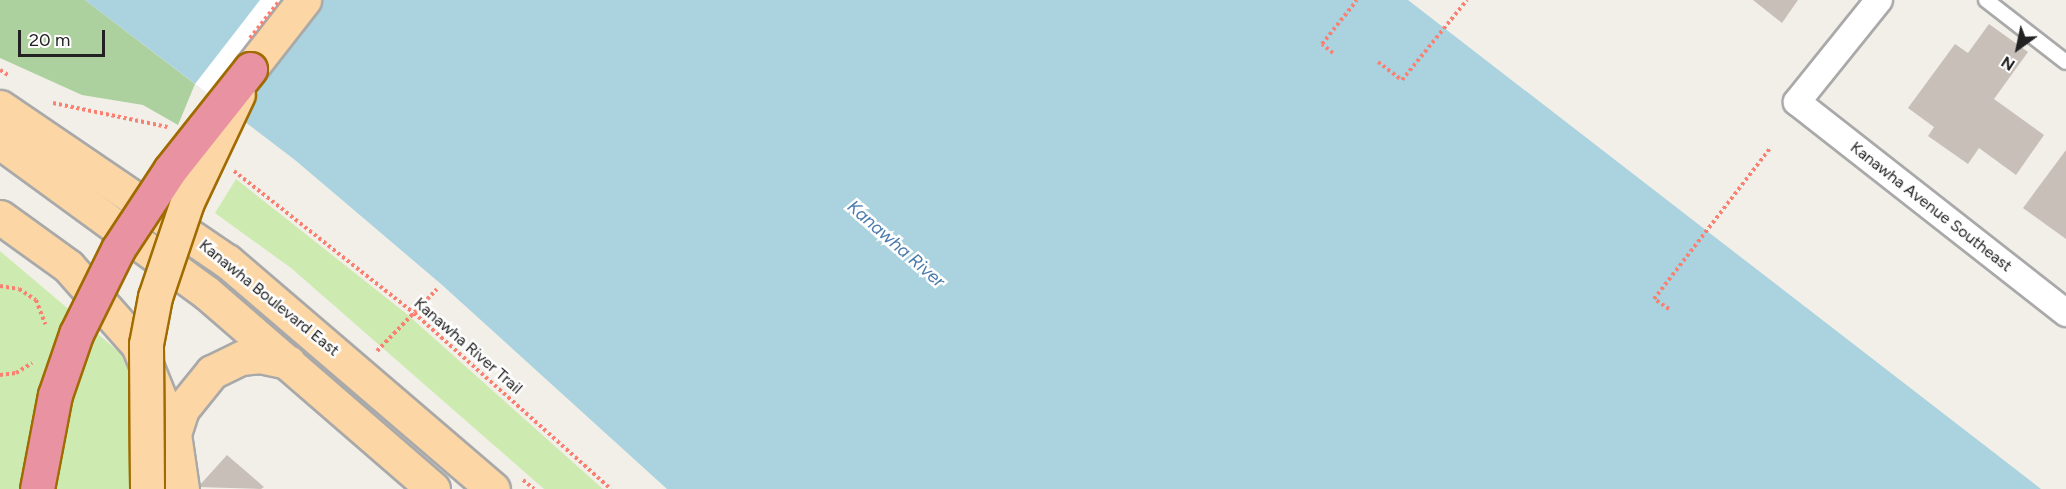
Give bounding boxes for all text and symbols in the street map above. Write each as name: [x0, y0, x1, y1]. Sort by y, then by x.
scale bar: [21, 18, 108, 56]
north arrow: [1988, 18, 2048, 78]
text: 20 m: [29, 29, 70, 51]
text: N: [1998, 52, 2018, 75]
street label: Kanawha Avenue Southeast: [1846, 138, 2016, 276]
water label: Kanawha River: [843, 196, 949, 292]
street label: Kanawha Boulevard East: [195, 236, 343, 360]
street label: Kanawha River Trail: [410, 294, 526, 398]

